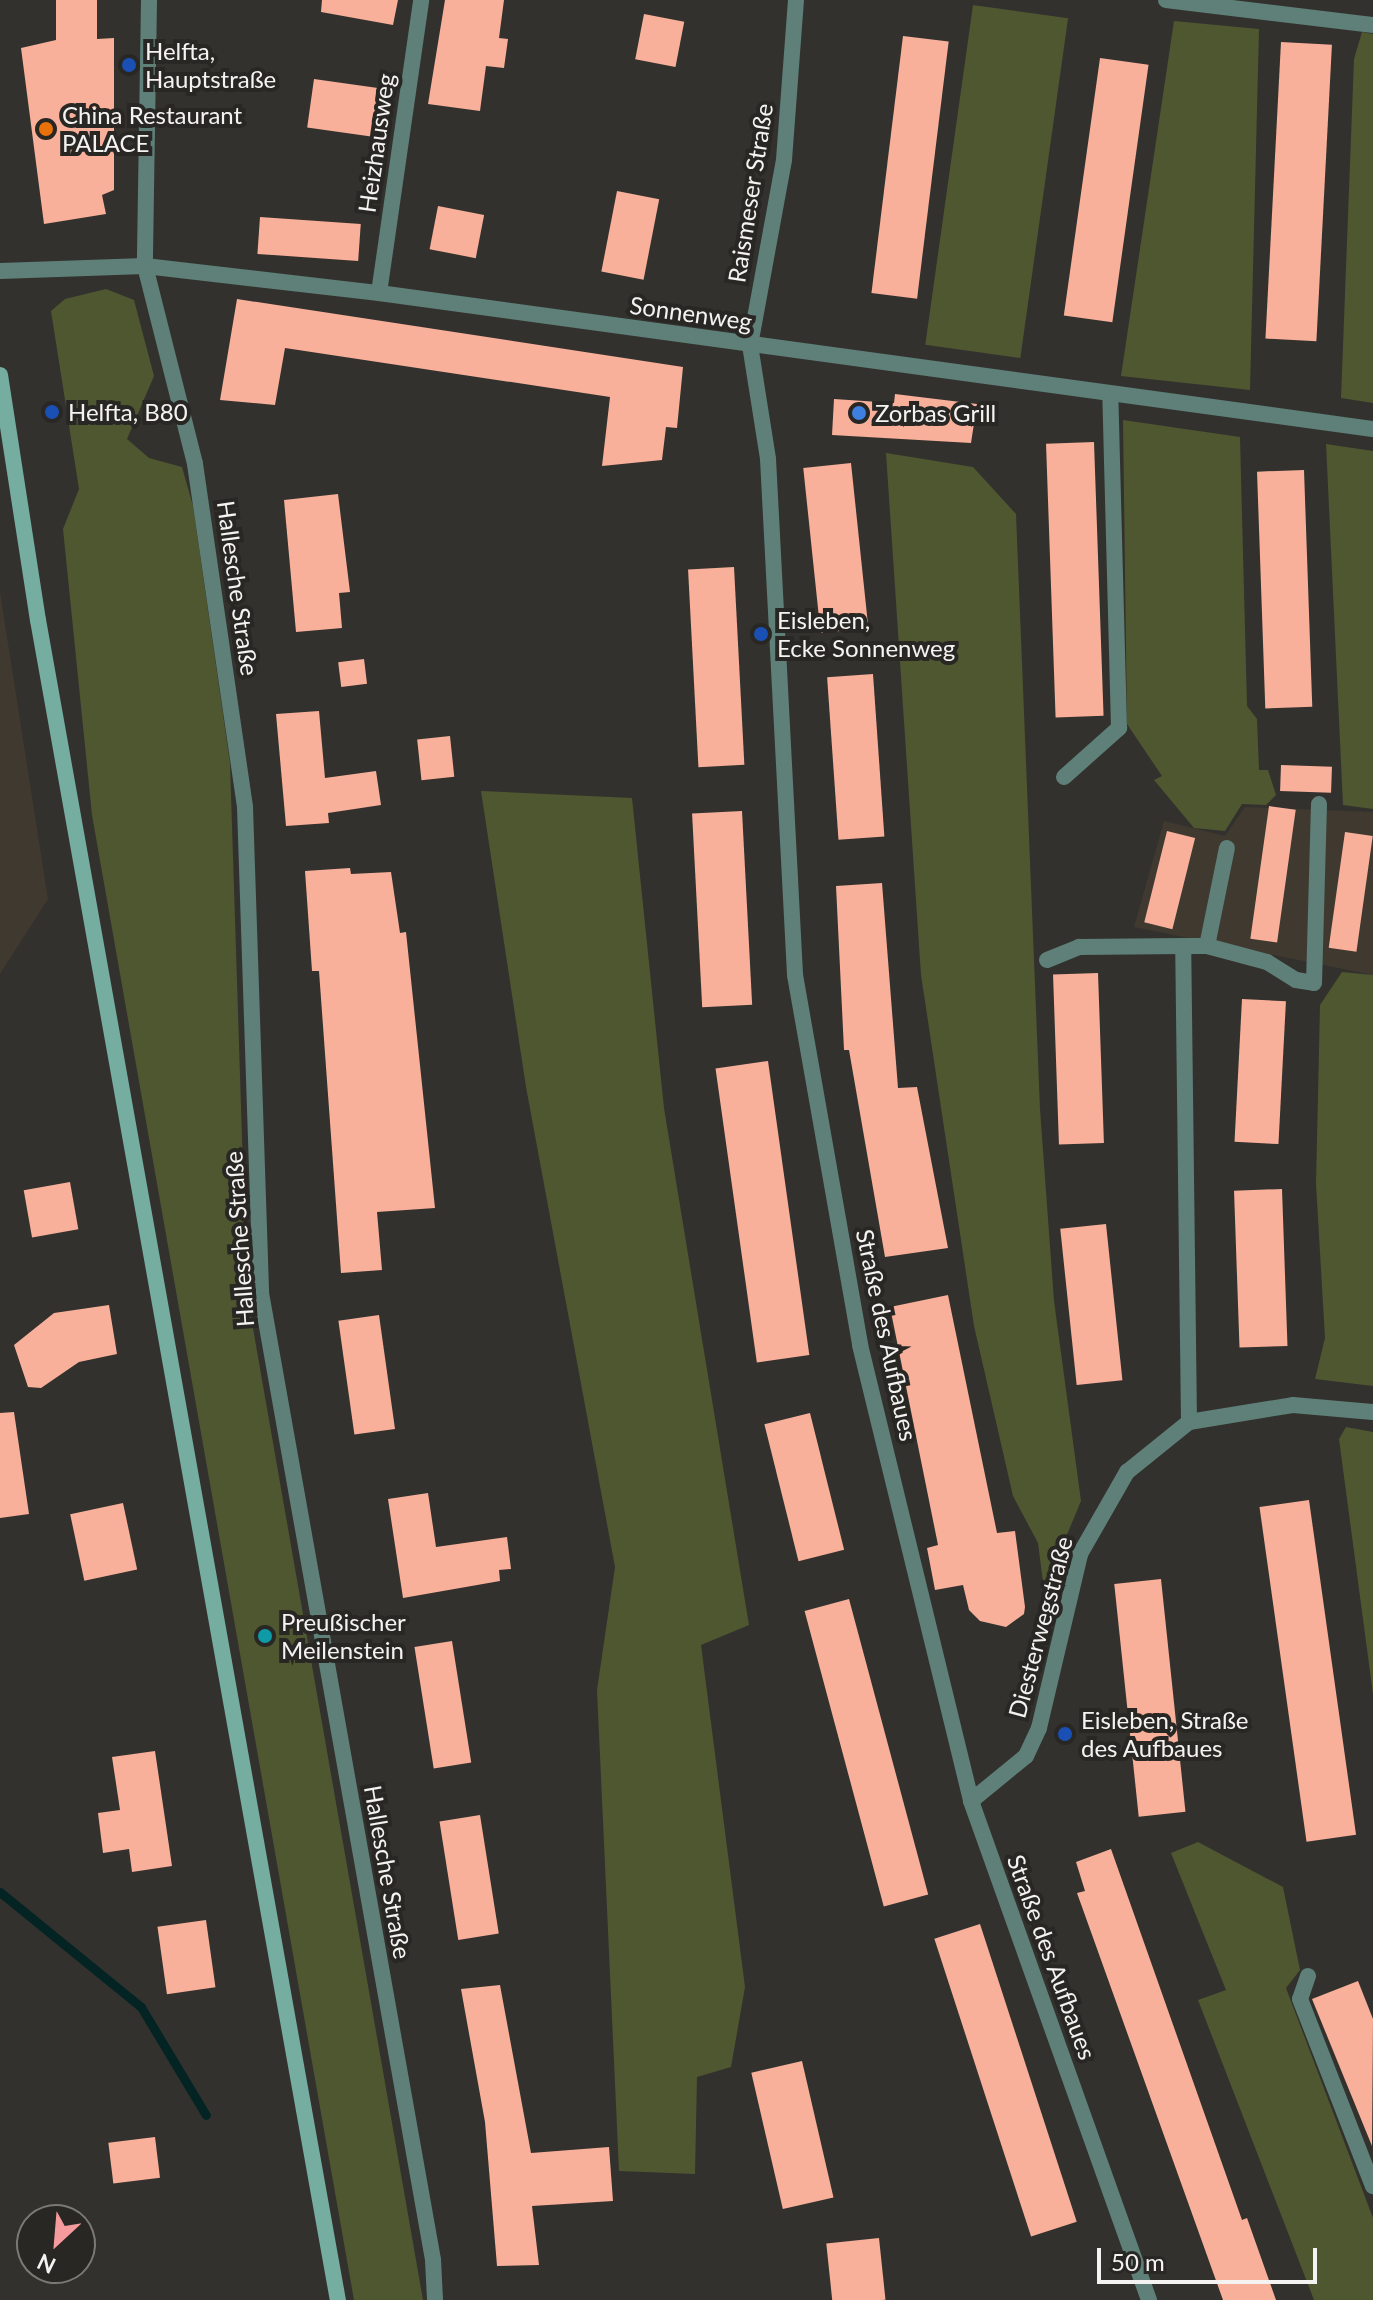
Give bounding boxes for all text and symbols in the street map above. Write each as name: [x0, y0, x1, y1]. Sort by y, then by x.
place label: Helfta, Hauptstraße: [145, 37, 276, 93]
marker: Helfta, Hauptstraße: [120, 56, 138, 74]
street label: Heizhausweg: [352, 72, 400, 214]
place label: China Restaurant PALACE: [62, 101, 242, 157]
street label: Raismeser Straße: [722, 101, 778, 285]
marker: China Restaurant PALACE: [37, 120, 55, 138]
street label: Sonnenweg: [628, 290, 754, 336]
place label: Helfta, B80: [68, 398, 188, 426]
place label: Zorbas Grill: [875, 399, 996, 427]
marker: Helfta, B80: [43, 403, 61, 421]
marker: Zorbas Grill: [850, 404, 868, 422]
street label: Hallesche Straße: [211, 499, 265, 677]
place label: Eisleben, Ecke Sonnenweg: [777, 606, 955, 662]
marker: Eisleben, Ecke Sonnenweg: [752, 625, 770, 643]
street label: Hallesche Straße: [218, 1150, 260, 1328]
street label: Straße des Aufbaues: [850, 1226, 924, 1444]
street label: Diesterwegstraße: [1002, 1533, 1078, 1721]
place label: Preußischer Meilenstein: [281, 1608, 406, 1664]
marker: Preußischer Meilenstein: [256, 1627, 274, 1645]
place label: Eisleben, Straße des Aufbaues: [1081, 1706, 1249, 1762]
marker: Eisleben, Straße des Aufbaues: [1056, 1725, 1074, 1743]
street label: Hallesche Straße: [359, 1783, 417, 1961]
street label: Straße des Aufbaues: [1001, 1850, 1103, 2064]
north arrow: [16, 2204, 96, 2284]
scale bar: [1101, 2232, 1321, 2282]
text: 50 m: [1111, 2247, 1165, 2276]
text: N: [33, 2248, 60, 2280]

